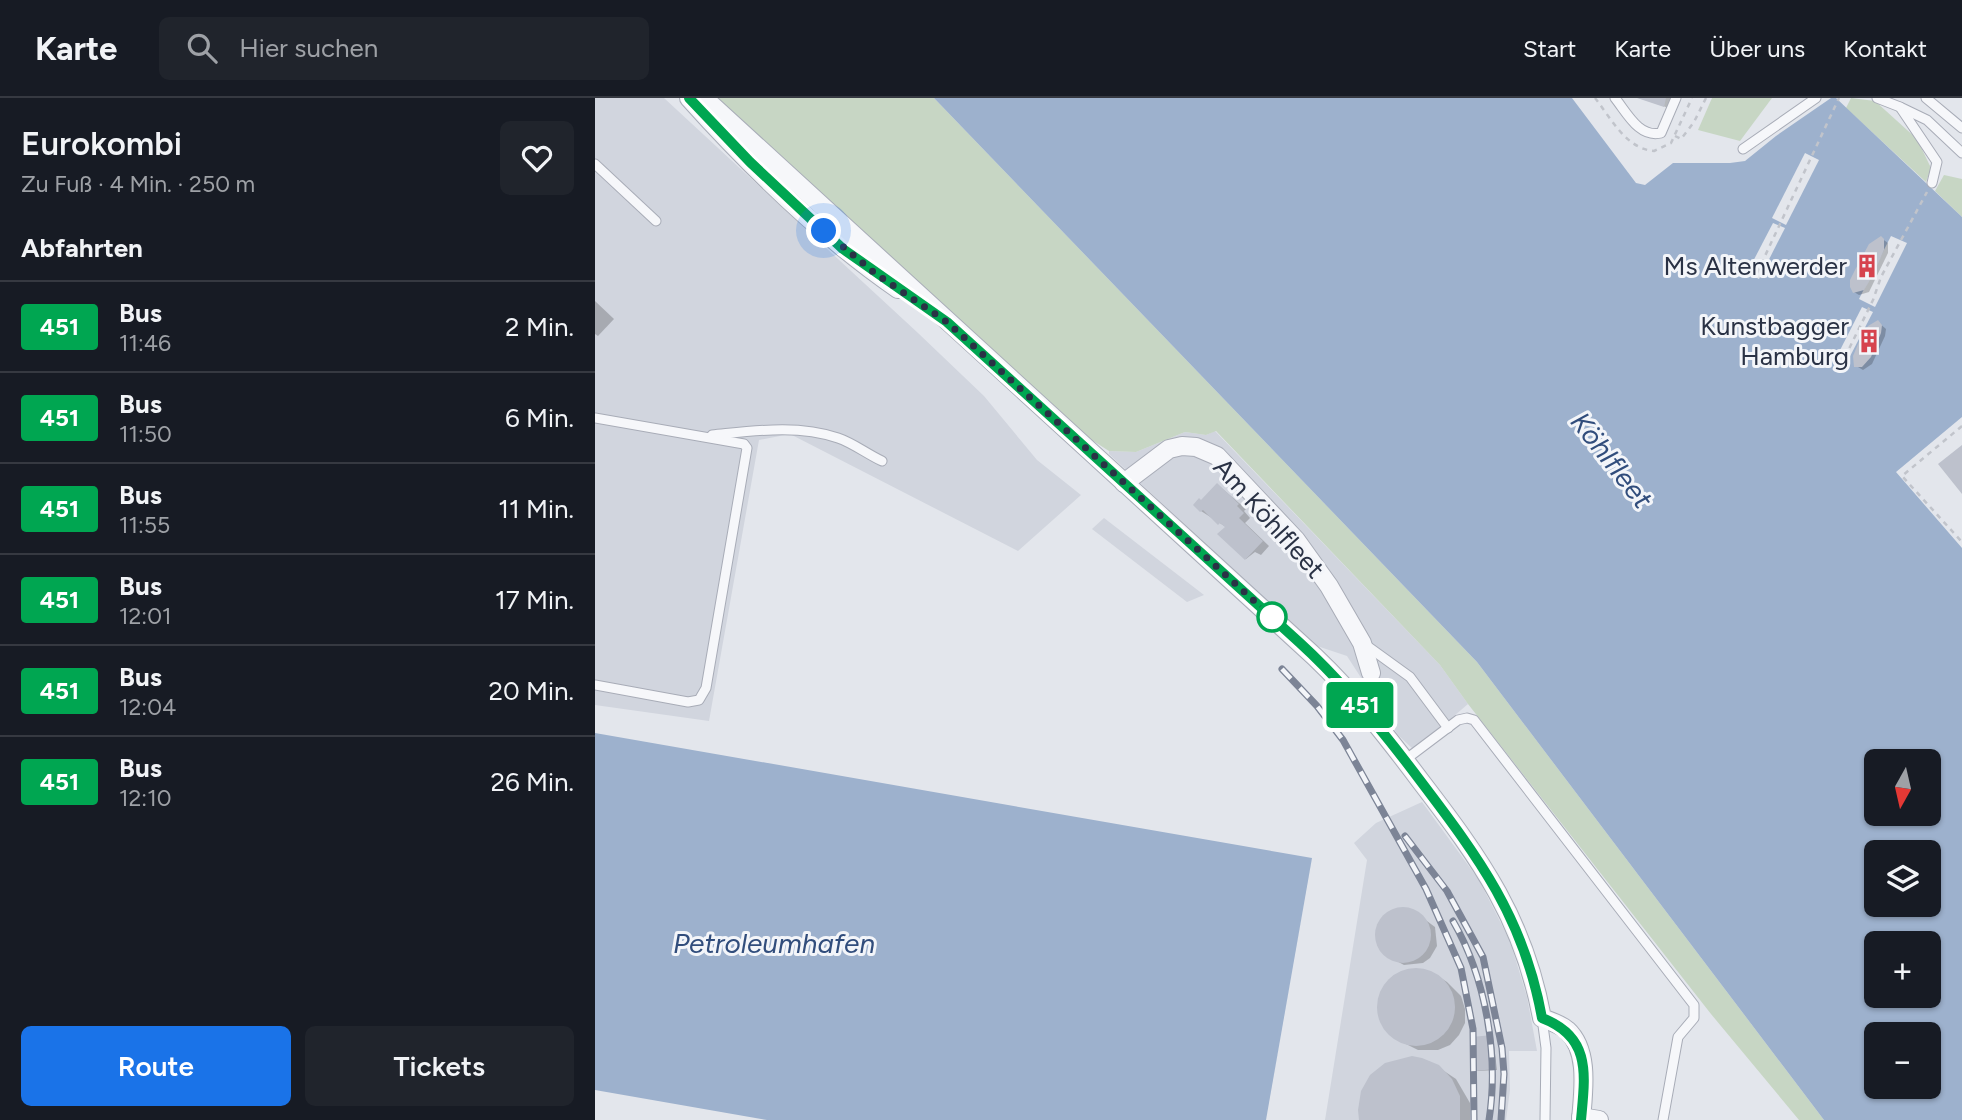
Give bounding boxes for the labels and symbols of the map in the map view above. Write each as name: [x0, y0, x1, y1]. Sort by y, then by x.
your location: [806, 213, 841, 248]
place label: Ms Altenwerder: [1664, 250, 1847, 282]
building icon: Ms Altenwerder: [1853, 252, 1881, 280]
place label: Kunstbagger Hamburg: [1700, 310, 1849, 372]
building icon: Kunstbagger Hamburg: [1855, 327, 1883, 355]
water label: Köhlfleet: [1564, 405, 1660, 515]
street label: Am Köhlfleet: [1207, 451, 1331, 585]
unlabelled marker: [1257, 602, 1287, 632]
line badge: 451: [1320, 682, 1400, 728]
north arrow: [1864, 749, 1941, 826]
water label: Petroleumhafen: [673, 926, 875, 960]

